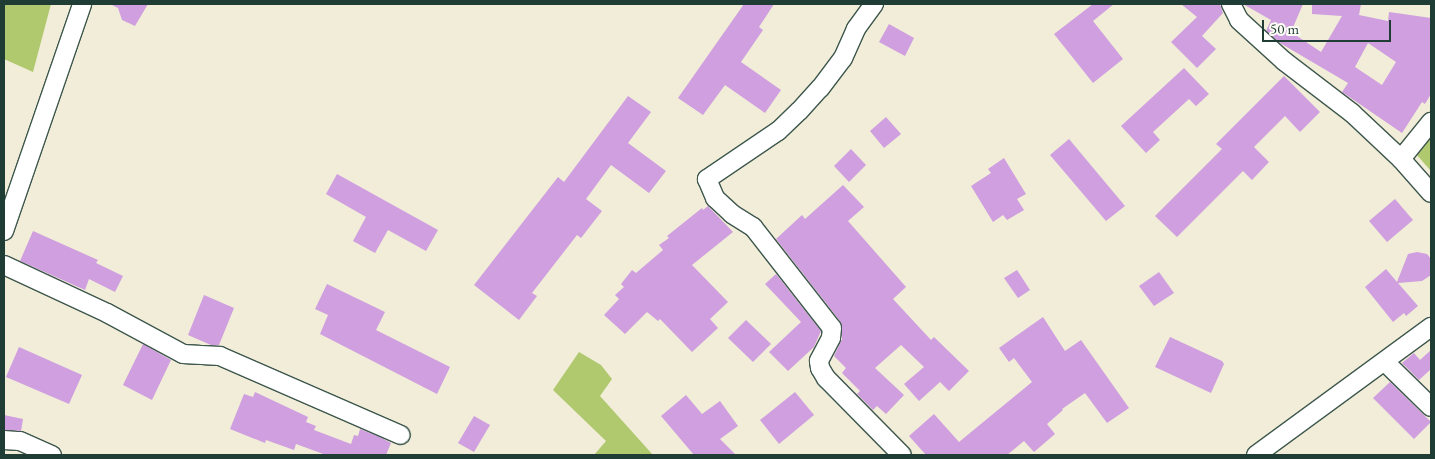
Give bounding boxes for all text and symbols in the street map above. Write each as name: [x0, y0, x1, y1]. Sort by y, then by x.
scale bar: [1265, 10, 1394, 42]
text: 50 m: [1270, 19, 1299, 38]

